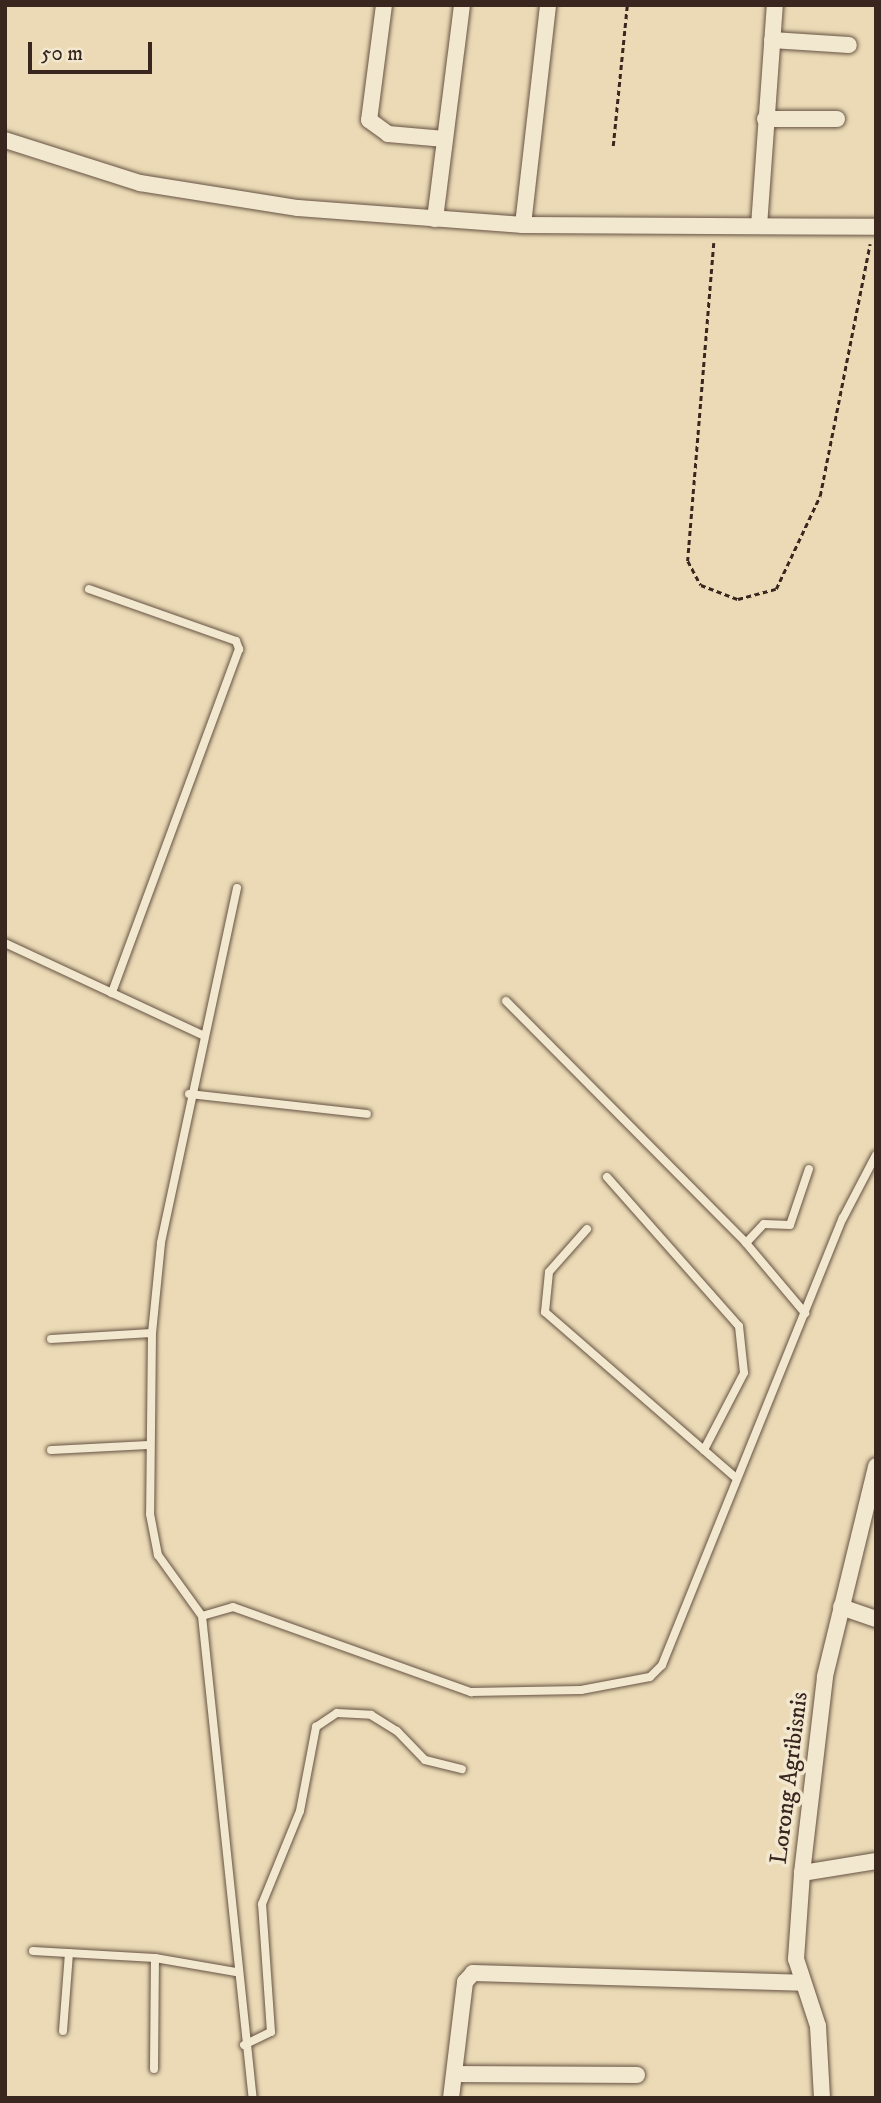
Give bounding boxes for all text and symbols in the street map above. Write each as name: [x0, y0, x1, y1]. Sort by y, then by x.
scale bar: [32, 28, 156, 72]
text: 50 m: [41, 41, 83, 67]
street label: Lorong Agribisnis: [765, 1690, 815, 1866]

